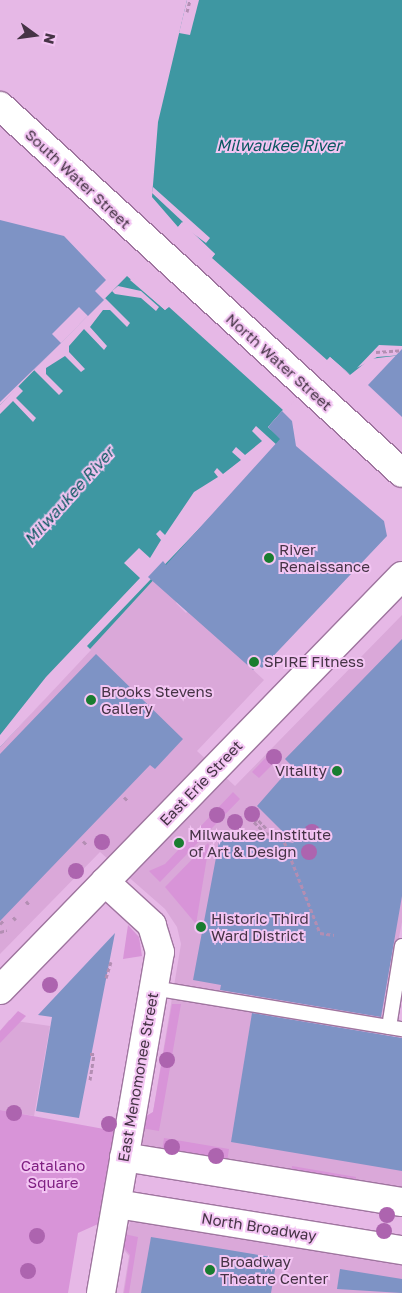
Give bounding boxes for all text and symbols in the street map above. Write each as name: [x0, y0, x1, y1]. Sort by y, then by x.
north arrow: [10, 10, 60, 60]
text: N: [41, 32, 60, 46]
street label: South Water Street: [22, 126, 134, 232]
water label: Milwaukee River: [217, 135, 341, 155]
street label: North Water Street: [222, 310, 336, 414]
water label: Milwaukee River: [20, 443, 118, 549]
place label: River Renaissance: [279, 540, 370, 575]
marker: River Renaissance: [263, 552, 275, 564]
place label: SPIRE Fitness: [264, 653, 364, 671]
marker: SPIRE Fitness: [248, 656, 260, 668]
place label: Brooks Stevens Gallery: [101, 682, 213, 717]
marker: Brooks Stevens Gallery: [85, 694, 97, 706]
street label: East Erie Street: [156, 737, 246, 829]
place label: Vitality: [275, 762, 327, 780]
marker: Vitality: [331, 765, 343, 777]
place label: Milwaukee Institute of Art & Design: [189, 825, 331, 860]
marker: Milwaukee Institute of Art & Design: [173, 837, 185, 849]
place label: Historic Third Ward District: [211, 909, 309, 944]
marker: Historic Third Ward District: [195, 921, 207, 933]
street label: East Menomonee Street: [114, 991, 162, 1163]
park label: Catalano Square: [21, 1156, 85, 1191]
street label: North Broadway: [200, 1209, 318, 1245]
place label: Broadway Theatre Center: [220, 1252, 328, 1287]
marker: Broadway Theatre Center: [204, 1264, 216, 1276]

